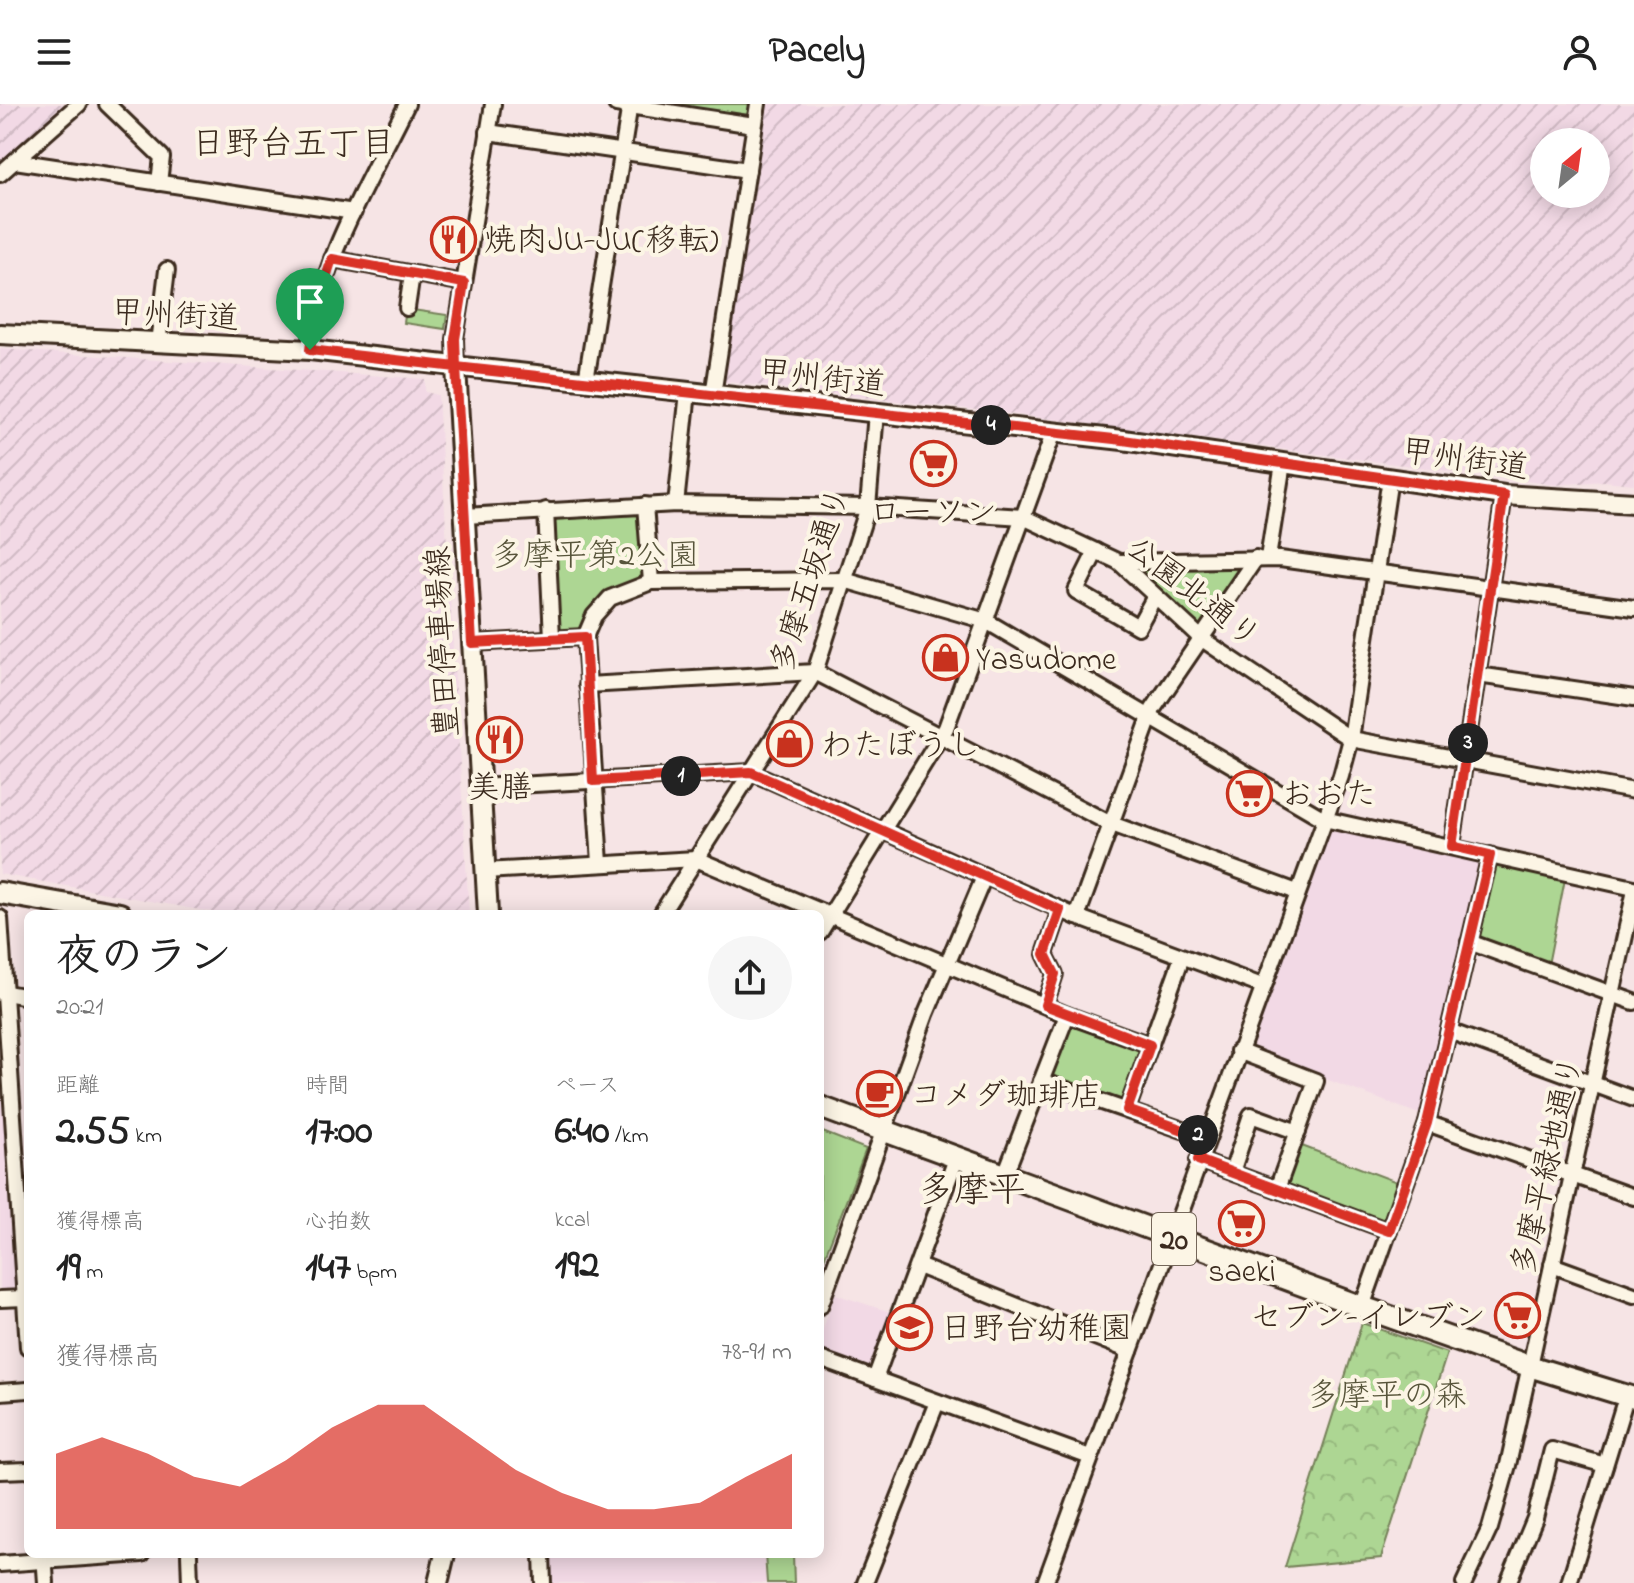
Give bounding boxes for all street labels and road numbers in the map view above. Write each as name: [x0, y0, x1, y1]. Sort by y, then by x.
street label: 甲州街道: [110, 291, 240, 344]
street label: 甲州街道: [756, 350, 888, 411]
street label: 甲州街道: [1398, 429, 1531, 494]
street label: 多摩五坂通り: [760, 482, 864, 679]
street label: 公園北通り: [1114, 526, 1269, 662]
street label: 豊田停車場線: [416, 545, 473, 739]
street label: 多摩平緑地通り: [1501, 1051, 1598, 1280]
road number: 20: [1152, 1213, 1196, 1265]

